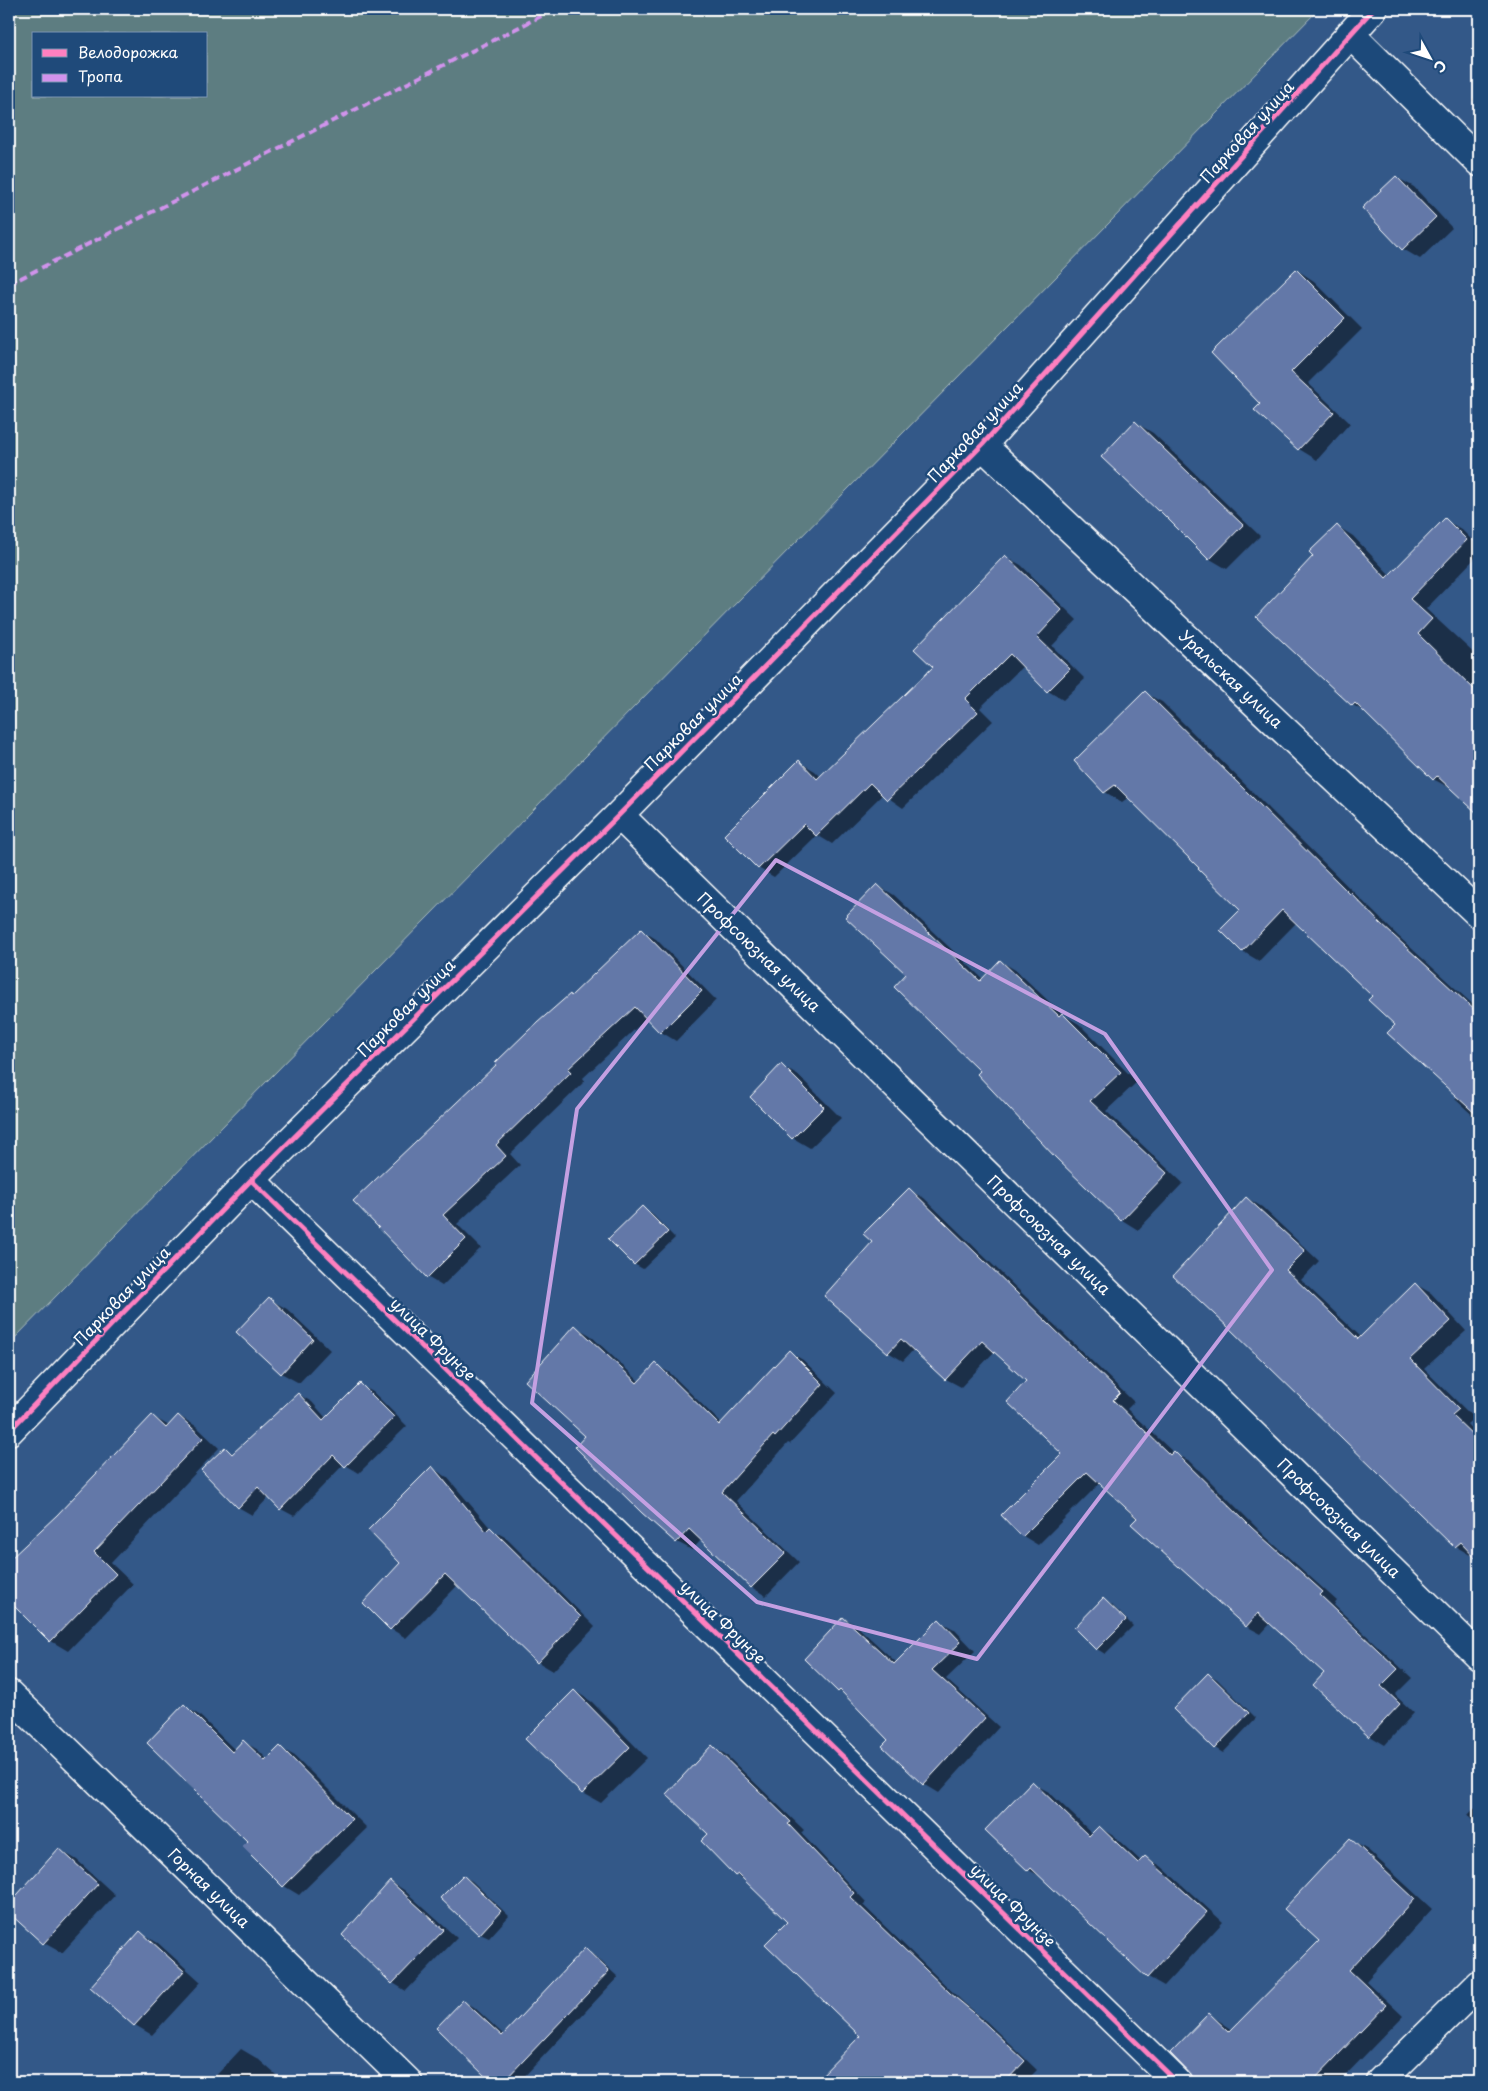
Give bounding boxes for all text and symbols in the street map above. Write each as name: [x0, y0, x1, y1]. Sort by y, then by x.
legend: [32, 32, 208, 98]
north arrow: [1406, 32, 1456, 82]
text: Велодорожка: [78, 40, 179, 63]
text: С: [1429, 56, 1452, 77]
text: Тропа: [78, 64, 123, 87]
street label: Парковая улица: [1194, 75, 1299, 188]
street label: Парковая улица: [921, 375, 1027, 487]
street label: Уральская улица: [1174, 624, 1289, 733]
street label: Парковая улица: [638, 667, 747, 776]
street label: Профсоюзная улица: [693, 886, 827, 1017]
street label: Парковая улица: [351, 953, 460, 1062]
street label: Профсоюзная улица: [983, 1169, 1117, 1300]
street label: Парковая улица: [67, 1240, 175, 1350]
street label: улица Фрунзе: [385, 1291, 482, 1385]
street label: Профсоюзная улица: [1273, 1452, 1407, 1583]
street label: улица Фрунзе: [675, 1574, 772, 1668]
street label: Горная улица: [163, 1842, 256, 1933]
street label: улица Фрунзе: [965, 1857, 1062, 1951]

